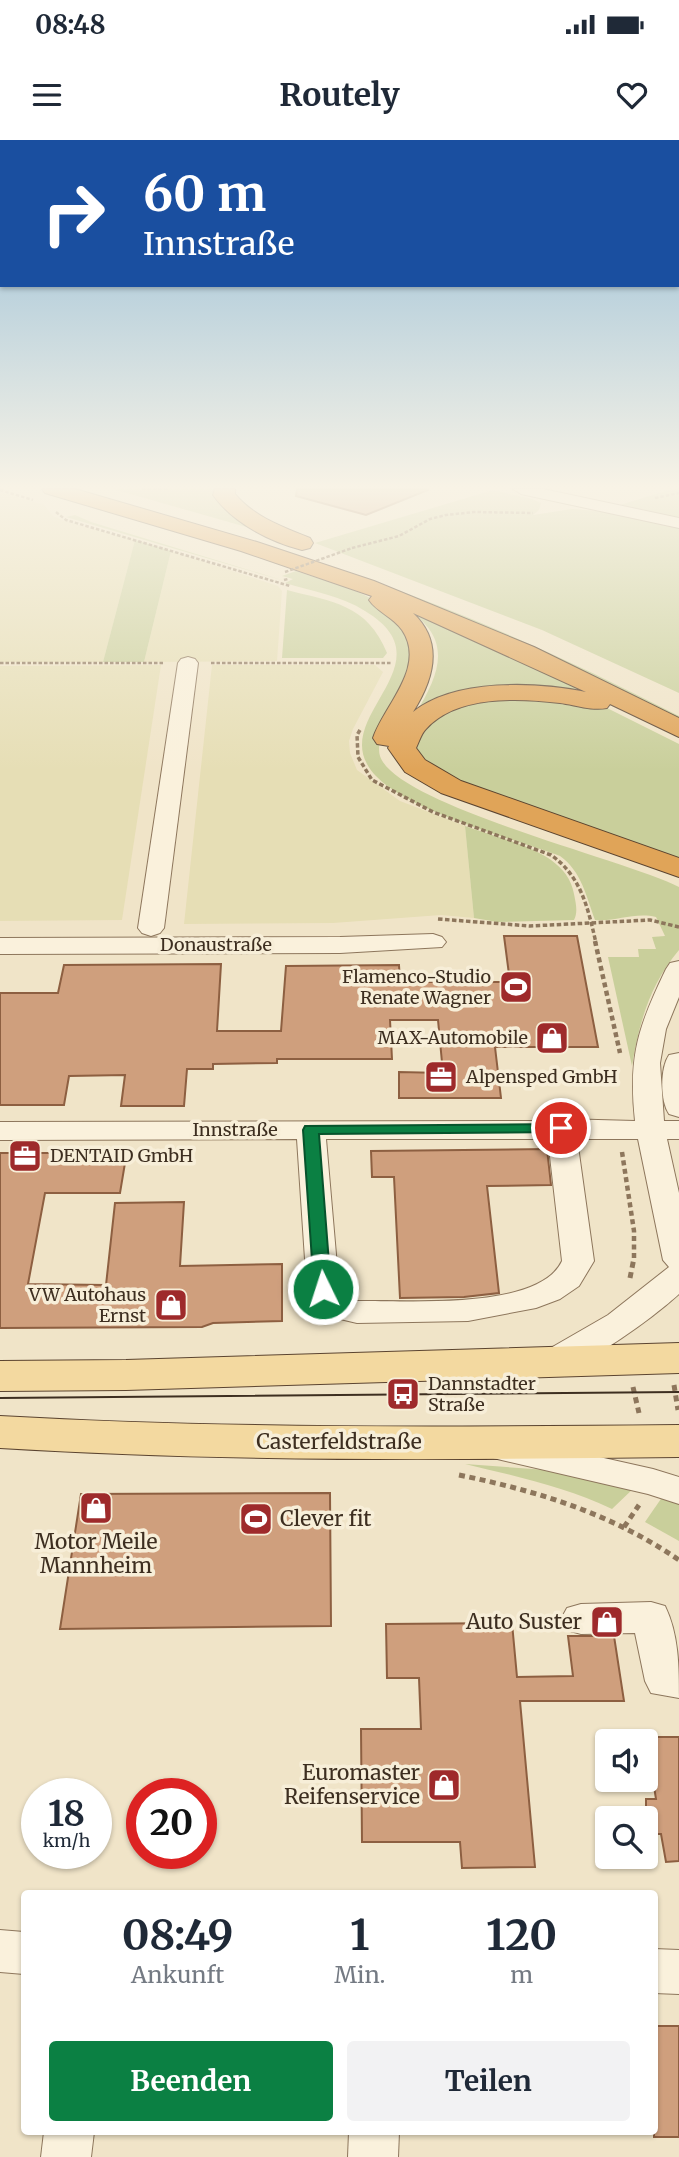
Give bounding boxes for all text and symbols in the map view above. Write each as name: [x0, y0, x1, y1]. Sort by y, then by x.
text: 08:48: [35, 8, 106, 41]
text: Routely: [279, 75, 400, 115]
icon: menu: [28, 76, 66, 114]
icon: heart: [613, 76, 651, 114]
text: 60 m: [143, 163, 266, 224]
icon: right: [28, 168, 119, 259]
text: Innstraße: [143, 224, 294, 264]
street label: Donaustraße: [160, 933, 272, 956]
place label: Flamenco-Studio Renate Wagner: [342, 965, 491, 1009]
sports icon: Flamenco-Studio Renate Wagner: [497, 968, 535, 1006]
shop icon: MAX-Automobile: [533, 1019, 571, 1057]
place label: MAX-Automobile: [377, 1026, 528, 1049]
office icon: Alpensped GmbH: [422, 1058, 460, 1096]
place label: Alpensped GmbH: [465, 1065, 618, 1088]
pin: [531, 1098, 591, 1158]
icon: arrive: [542, 1109, 580, 1147]
street label: Innstraße: [192, 1118, 278, 1141]
office icon: DENTAID GmbH: [6, 1137, 44, 1175]
place label: DENTAID GmbH: [50, 1144, 193, 1167]
position arrow: [286, 1252, 360, 1326]
place label: VW Autohaus Ernst: [28, 1283, 146, 1327]
shop icon: VW Autohaus Ernst: [152, 1286, 190, 1324]
place label: Dannstadter Straße: [428, 1372, 536, 1416]
bus stop icon: Dannstadter Straße: [384, 1375, 422, 1413]
street label: Casterfeldstraße: [256, 1428, 422, 1455]
shop icon: Motor Meile Mannheim: [77, 1489, 115, 1527]
sports icon: Clever fit: [237, 1500, 275, 1538]
place label: Clever fit: [280, 1505, 371, 1532]
place label: Motor Meile Mannheim: [35, 1528, 158, 1579]
shop icon: Auto Suster: [588, 1603, 626, 1641]
place label: Auto Suster: [465, 1608, 582, 1635]
map controls: [595, 1729, 658, 1869]
button: sound: [595, 1729, 658, 1792]
place label: Euromaster Reifenservice: [284, 1759, 420, 1810]
shop icon: Euromaster Reifenservice: [425, 1766, 463, 1804]
speed limit sign: 20: [126, 1778, 217, 1869]
text: 18: [48, 1792, 85, 1836]
button: search: [595, 1806, 658, 1869]
text: km/h: [43, 1829, 90, 1852]
text: 08:49: [122, 1909, 233, 1961]
text: 1: [350, 1909, 370, 1961]
text: 120: [486, 1909, 557, 1961]
text: Ankunft: [131, 1960, 224, 1989]
text: Min.: [334, 1960, 385, 1989]
text: m: [510, 1960, 533, 1989]
button: Beenden: [49, 2041, 333, 2121]
button: Teilen: [347, 2041, 630, 2121]

